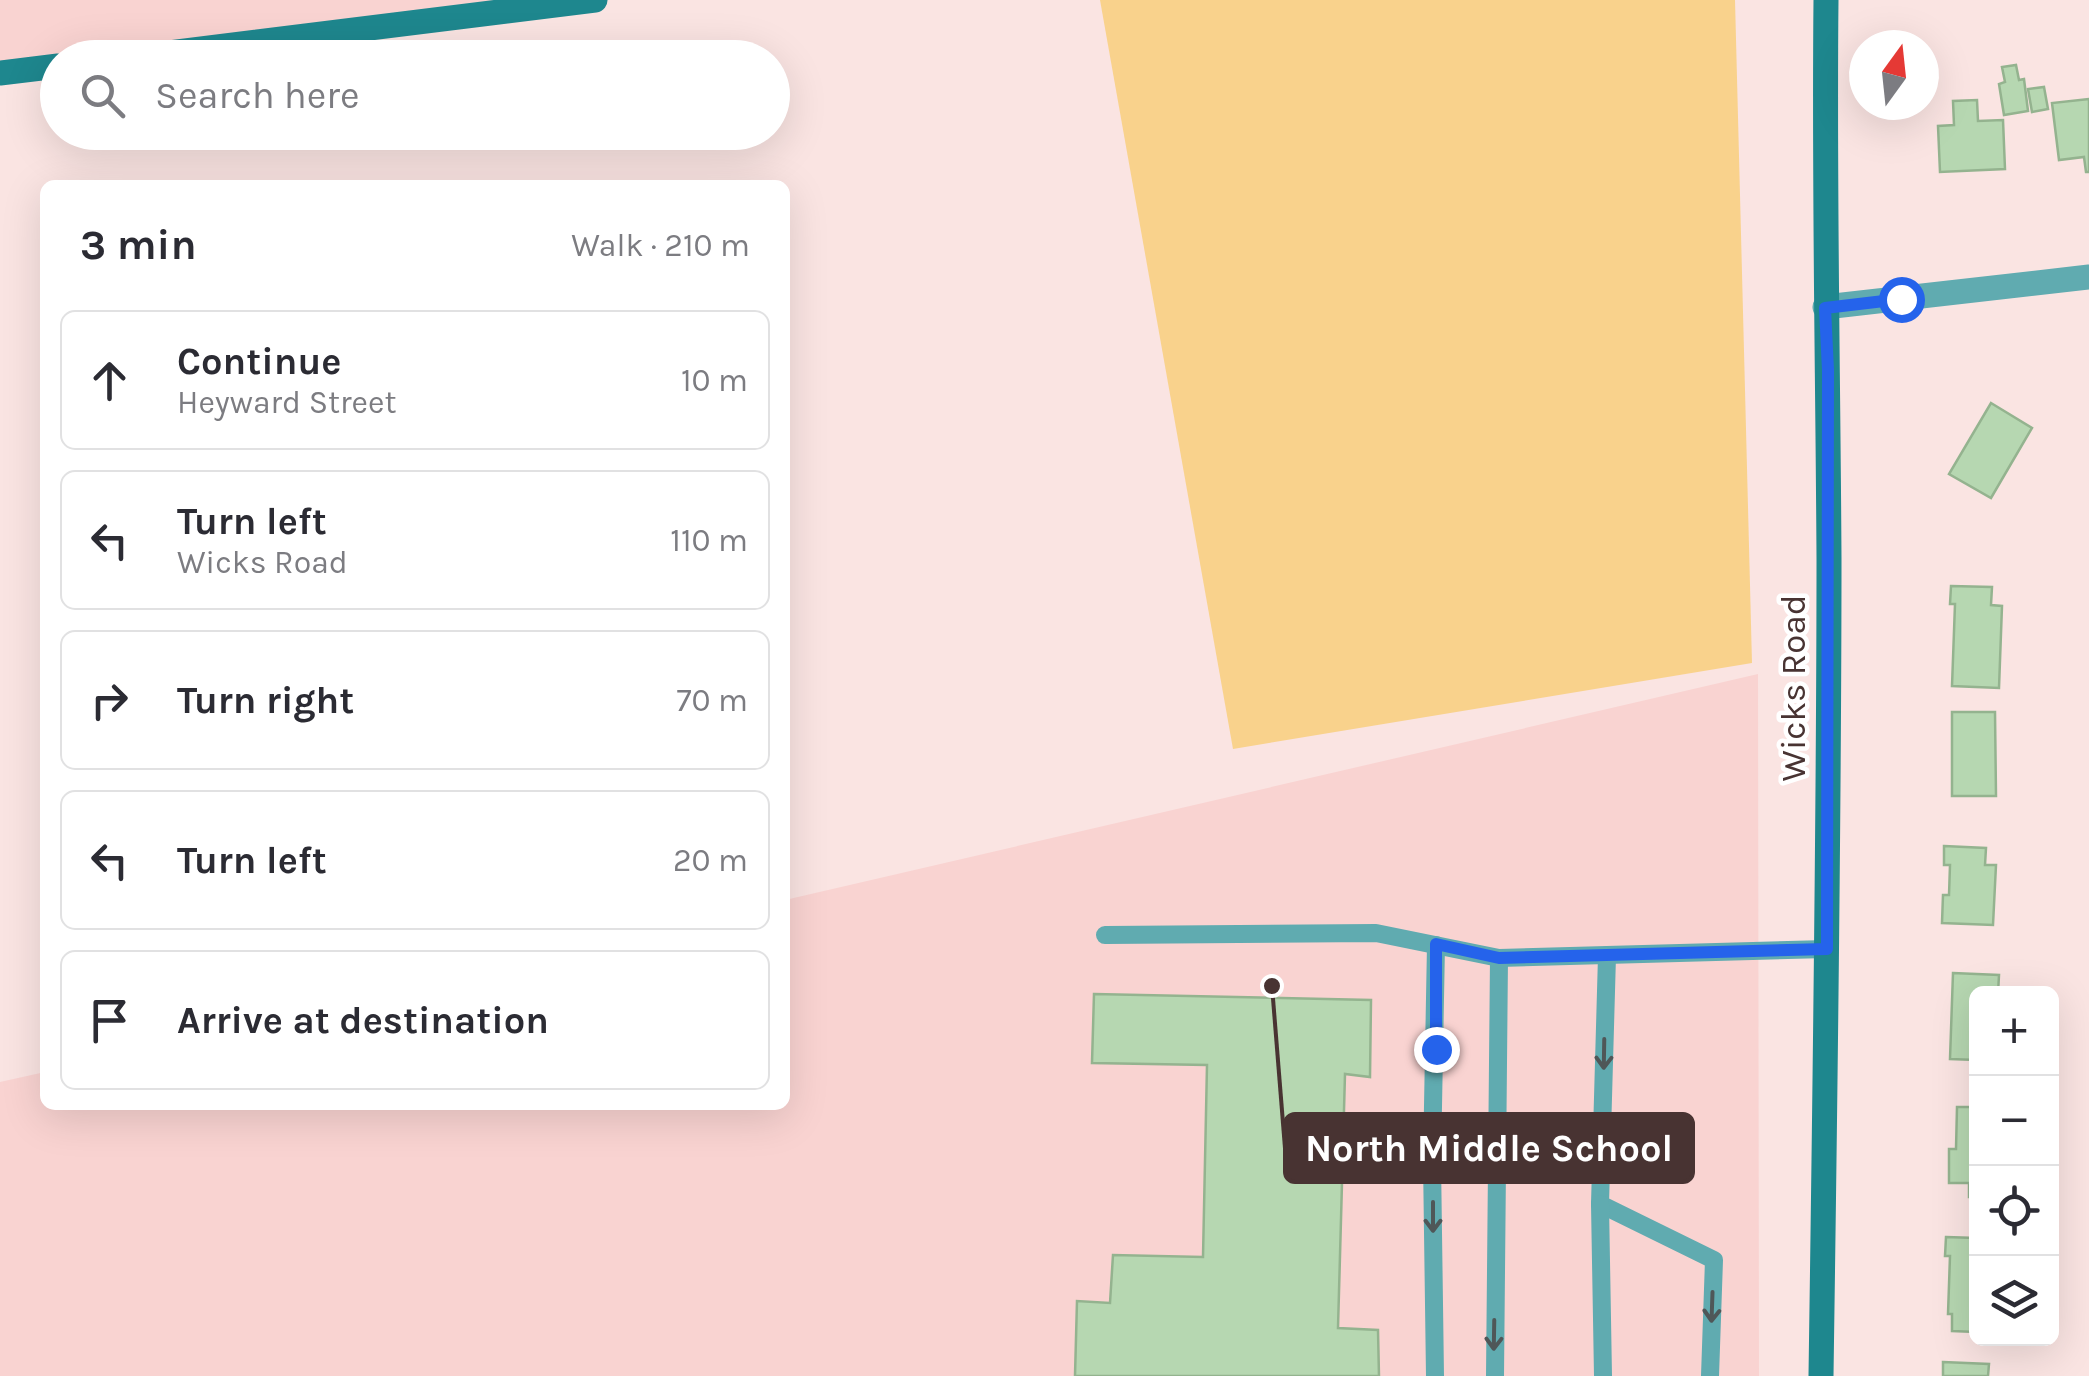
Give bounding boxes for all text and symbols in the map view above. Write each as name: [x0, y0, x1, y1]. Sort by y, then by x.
north arrow: [1849, 30, 1939, 120]
search box: [40, 40, 790, 150]
icon: search: [75, 68, 130, 123]
text: Search here: [155, 73, 359, 118]
text: 3 min: [80, 220, 197, 270]
text: Walk · 210 m: [571, 227, 750, 264]
route start: [1879, 277, 1925, 323]
text: Continue: [177, 339, 341, 384]
icon: ahead: [82, 353, 137, 408]
text: 10 m: [681, 362, 748, 399]
text: Heyward Street: [177, 384, 397, 421]
text: Turn left: [177, 499, 327, 544]
icon: left: [82, 513, 137, 568]
text: 110 m: [670, 522, 748, 559]
text: Wicks Road: [177, 544, 348, 581]
street label: Wicks Road: [1773, 595, 1814, 781]
icon: right: [82, 673, 137, 728]
text: Turn right: [177, 678, 354, 723]
text: 70 m: [676, 682, 748, 719]
icon: left: [82, 833, 137, 888]
text: Turn left: [177, 838, 327, 883]
text: 20 m: [673, 842, 748, 879]
map controls: [1969, 986, 2059, 1346]
button: +: [1969, 986, 2059, 1076]
icon: arrive: [82, 993, 137, 1048]
text: Arrive at destination: [177, 998, 549, 1043]
route end: [1414, 1027, 1460, 1073]
one-way arrow: [1594, 1037, 1613, 1069]
button: −: [1969, 1076, 2059, 1166]
callout: North Middle School: [1285, 1114, 1693, 1182]
text: North Middle School: [1305, 1126, 1673, 1171]
button: locate: [1969, 1166, 2059, 1256]
one-way arrow: [1424, 1200, 1442, 1232]
button: layers: [1969, 1256, 2059, 1346]
one-way arrow: [1703, 1291, 1722, 1323]
one-way arrow: [1485, 1319, 1504, 1351]

